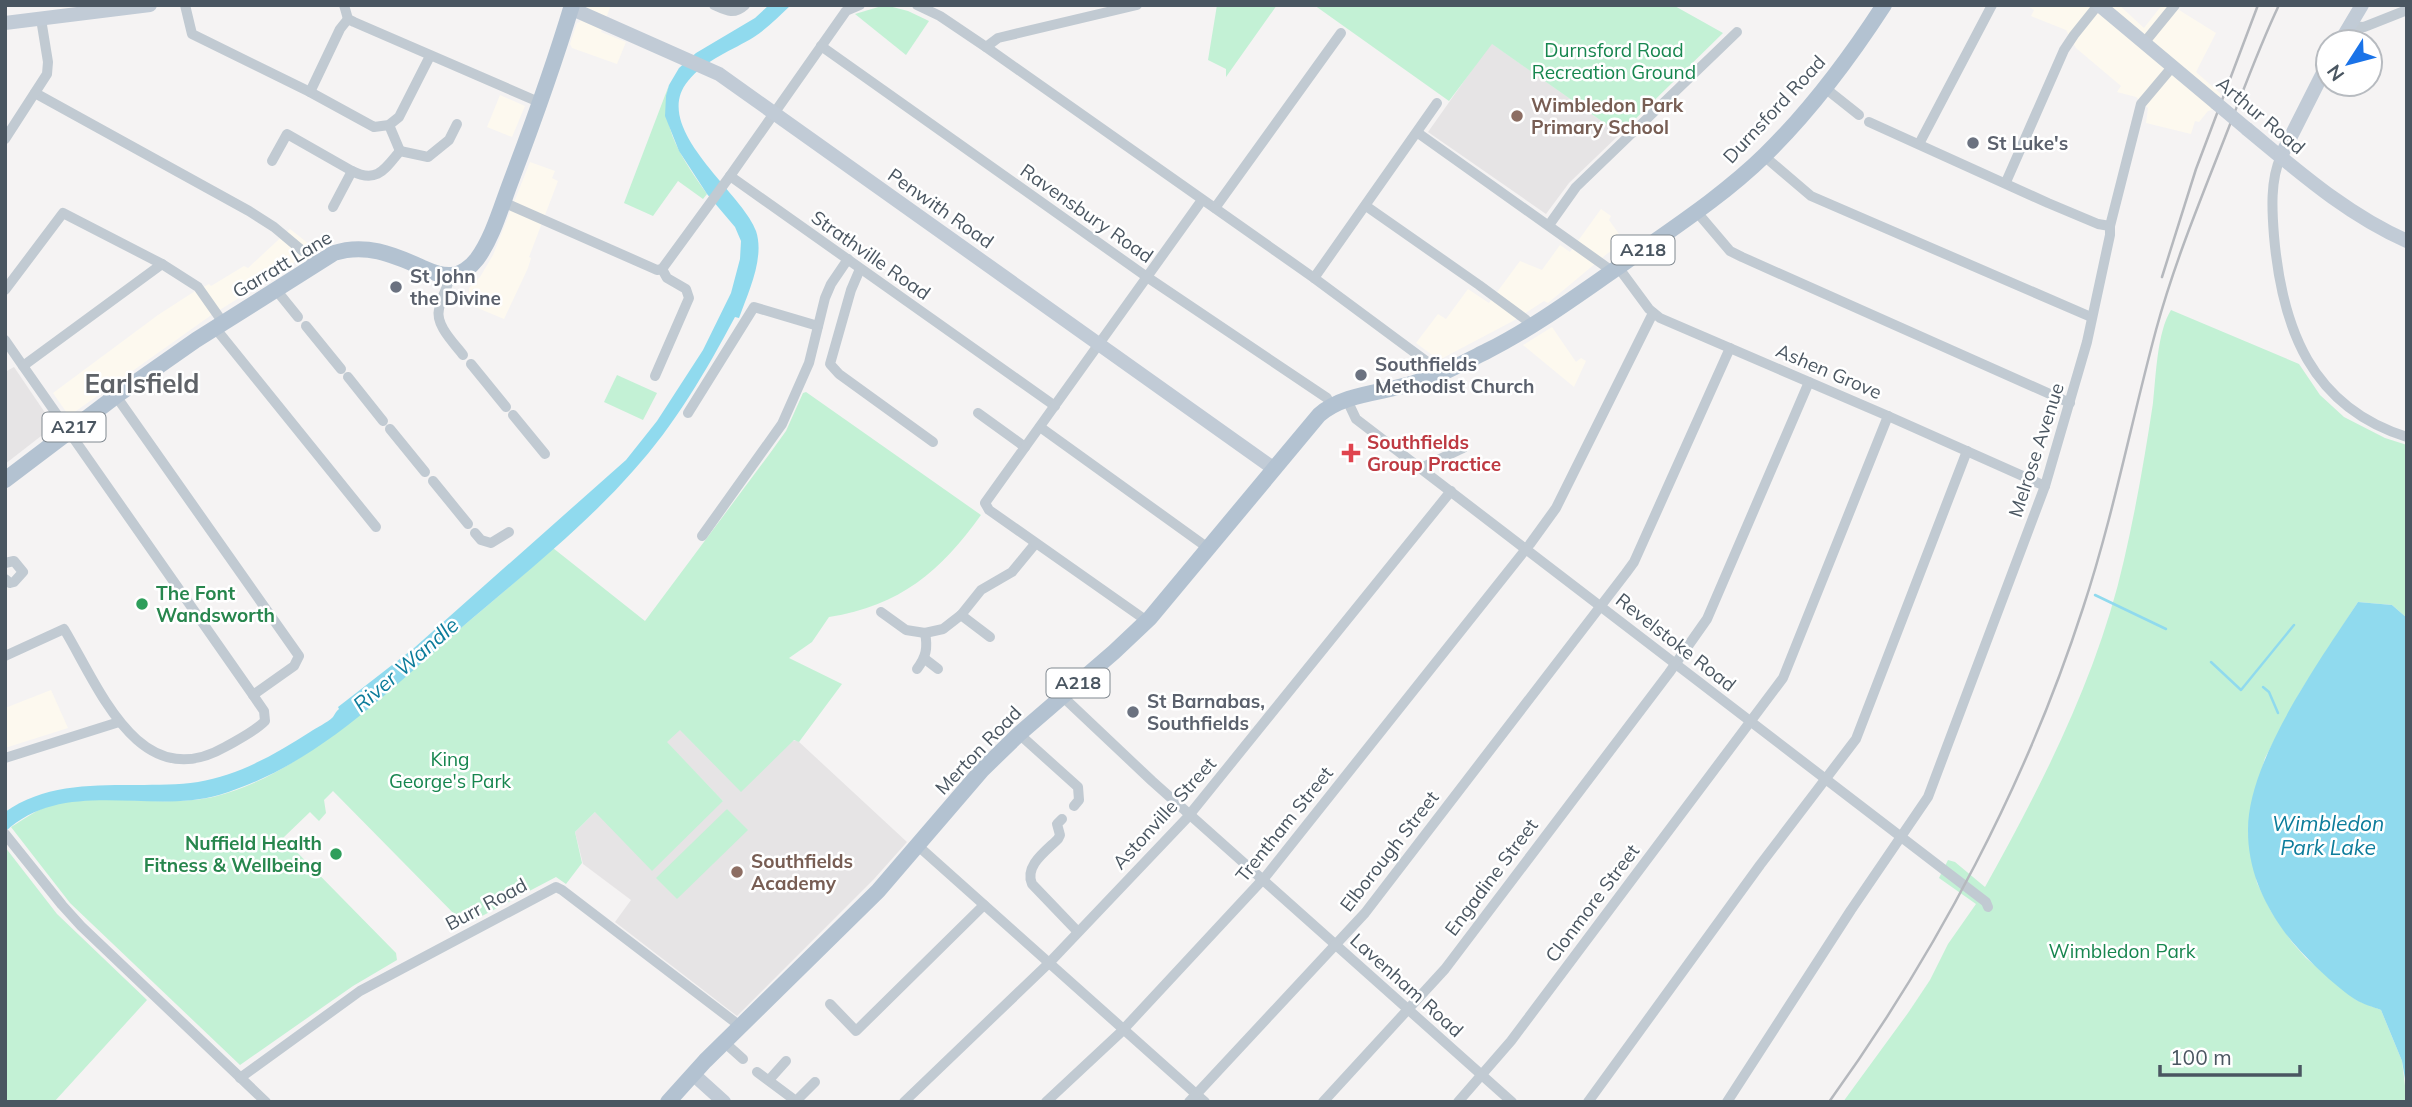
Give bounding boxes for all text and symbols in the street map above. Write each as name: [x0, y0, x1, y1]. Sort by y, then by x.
north arrow: [2314, 28, 2384, 98]
park label: Durnsford Road Recreation Ground: [1532, 38, 1696, 84]
street label: Durnsford Road: [1718, 50, 1830, 168]
text: N: [2321, 60, 2349, 86]
street label: Arthur Road: [2212, 71, 2310, 159]
place label: Wimbledon Park Primary School: [1531, 93, 1684, 139]
marker: Wimbledon Park Primary School: [1509, 108, 1525, 124]
place label: St Luke's: [1987, 131, 2068, 155]
marker: St Luke's: [1965, 135, 1981, 151]
street label: Ravensbury Road: [1016, 158, 1158, 268]
street label: Penwith Road: [883, 163, 999, 253]
street label: Strathville Road: [807, 205, 935, 305]
street label: Garratt Lane: [228, 225, 336, 303]
road number: A218: [1612, 236, 1674, 264]
place label: St John the Divine: [410, 264, 501, 310]
marker: St John the Divine: [388, 279, 404, 295]
street label: Ashen Grove: [1773, 338, 1885, 404]
place label: Southfields Methodist Church: [1375, 352, 1535, 398]
district label: Earlsfield: [85, 367, 199, 400]
marker: Southfields Methodist Church: [1353, 367, 1369, 383]
street label: Melrose Avenue: [2003, 380, 2069, 520]
road number: A217: [42, 412, 106, 442]
place label: Southfields Group Practice: [1367, 430, 1501, 476]
marker: Southfields Group Practice: [1341, 443, 1361, 463]
place label: The Font Wandsworth: [156, 581, 275, 627]
street label: Revelstoke Road: [1611, 588, 1741, 696]
marker: The Font Wandsworth: [134, 596, 150, 612]
water label: River Wandle: [347, 611, 463, 717]
road number: A218: [1046, 668, 1110, 698]
place label: St Barnabas, Southfields: [1147, 689, 1265, 735]
street label: Merton Road: [930, 701, 1026, 799]
marker: St Barnabas, Southfields: [1125, 704, 1141, 720]
park label: King George's Park: [389, 747, 511, 793]
street label: Astonville Street: [1107, 752, 1221, 874]
street label: Trentham Street: [1230, 761, 1338, 887]
street label: Elborough Street: [1334, 786, 1444, 916]
water label: Wimbledon Park Lake: [2272, 810, 2384, 860]
street label: Engadine Street: [1439, 814, 1543, 940]
place label: Nuffield Health Fitness & Wellbeing: [144, 831, 322, 877]
street label: Clonmore Street: [1540, 839, 1644, 967]
marker: Nuffield Health Fitness & Wellbeing: [328, 846, 344, 862]
place label: Southfields Academy: [751, 849, 853, 895]
marker: Southfields Academy: [729, 864, 745, 880]
street label: Burr Road: [441, 872, 531, 936]
street label: Lavenham Road: [1346, 928, 1468, 1042]
park label: Wimbledon Park: [2049, 939, 2196, 963]
scale bar: [2160, 1034, 2300, 1078]
text: 100 m: [2170, 1044, 2232, 1070]

